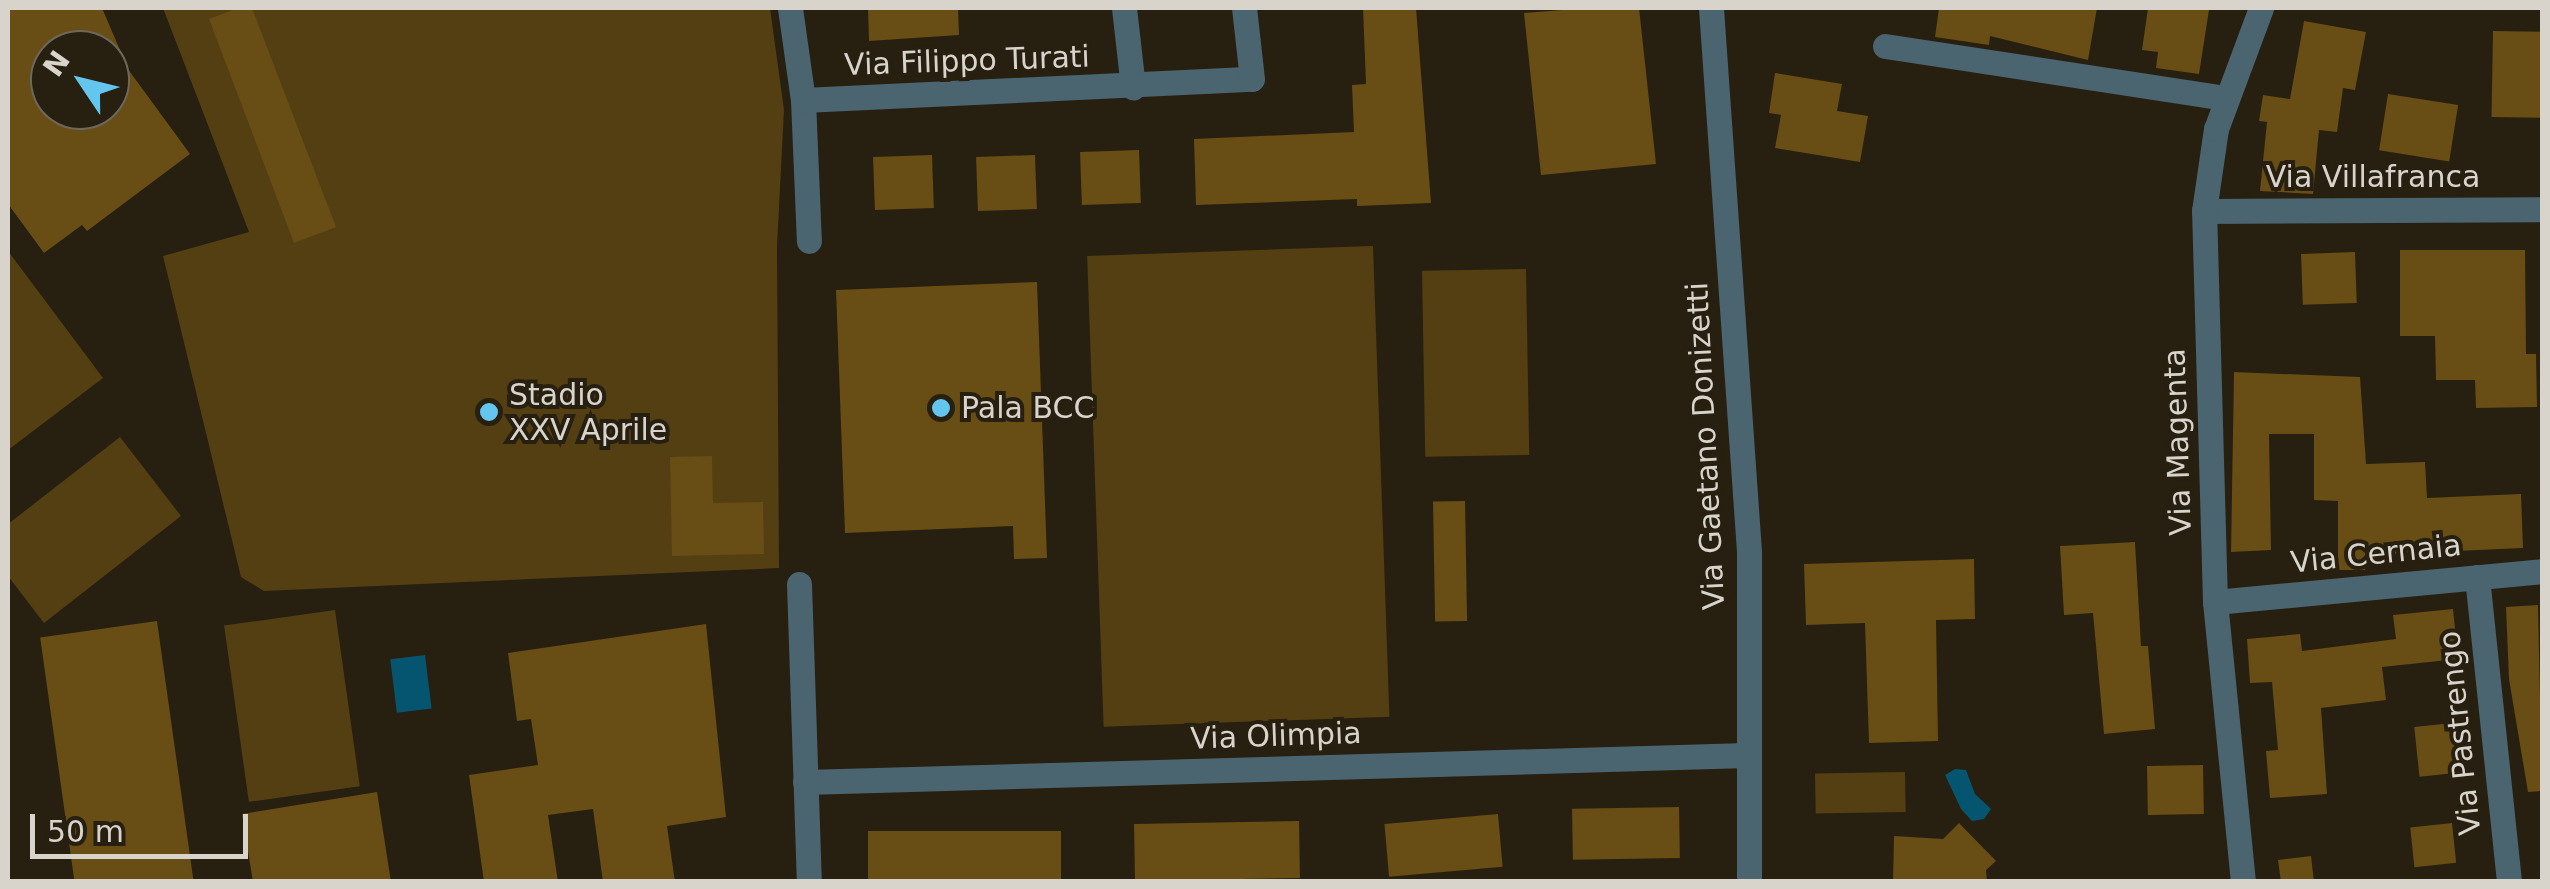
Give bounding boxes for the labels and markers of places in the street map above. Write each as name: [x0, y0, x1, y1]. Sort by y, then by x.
place label: Stadio XXV Aprile: [509, 377, 667, 448]
place label: Pala BCC: [961, 390, 1094, 426]
marker: Pala BCC: [930, 397, 952, 419]
marker: Stadio XXV Aprile: [478, 401, 500, 423]

